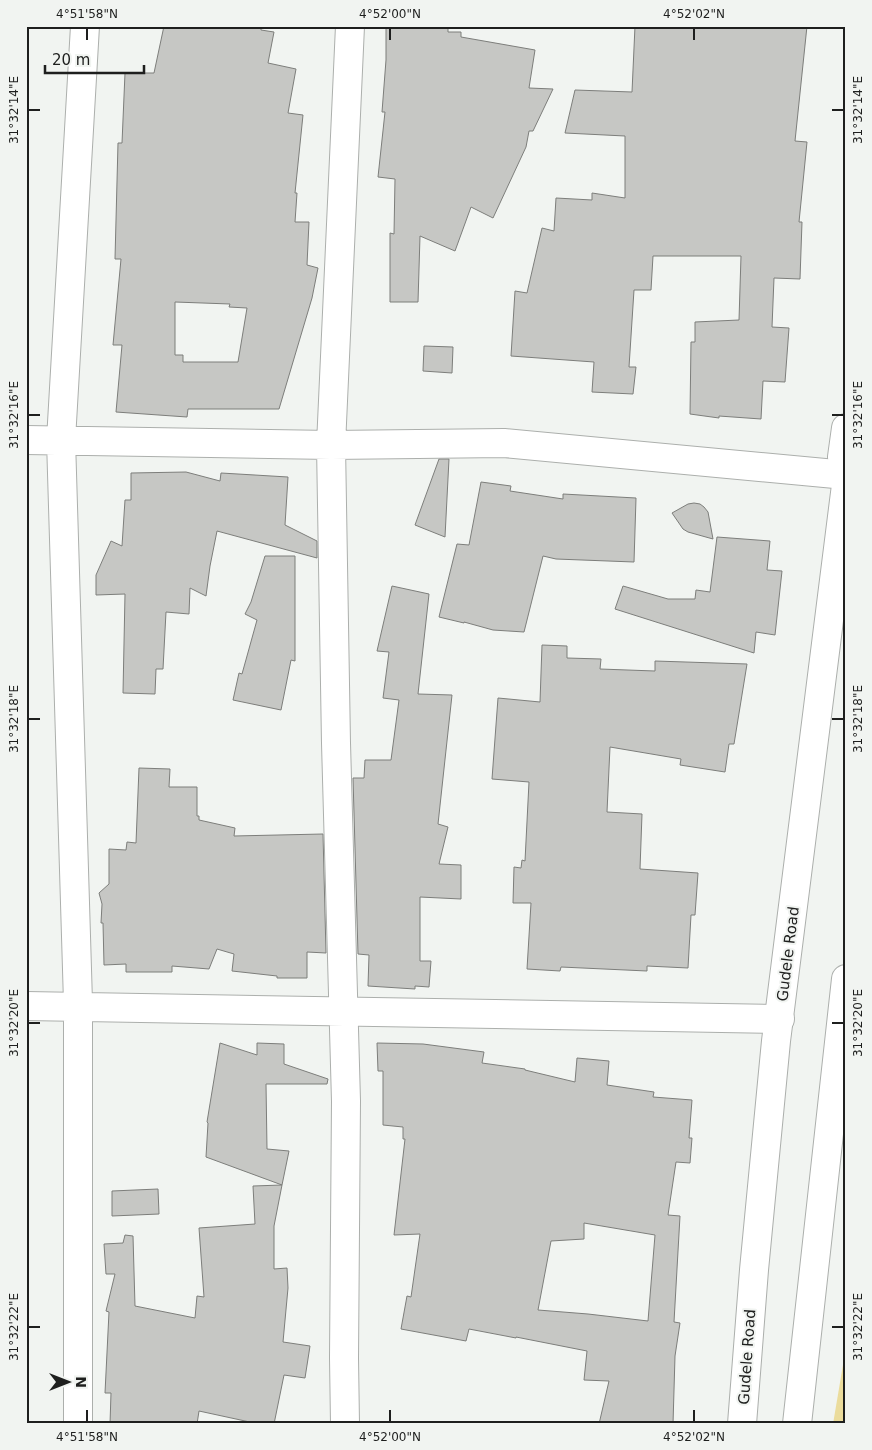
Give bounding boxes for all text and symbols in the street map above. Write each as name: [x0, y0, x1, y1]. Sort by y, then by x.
text: 4°51'58"N: [56, 7, 118, 21]
text: 4°52'00"N: [359, 7, 421, 21]
text: 4°52'02"N: [663, 7, 725, 21]
scale bar: [45, 42, 144, 74]
text: 20 m: [52, 51, 90, 69]
text: 31°32'14"E: [7, 76, 21, 144]
text: 31°32'14"E: [851, 76, 865, 144]
text: 31°32'16"E: [7, 381, 21, 449]
text: 31°32'16"E: [851, 381, 865, 449]
text: 31°32'18"E: [7, 685, 21, 753]
text: 31°32'18"E: [851, 685, 865, 753]
street label: Gudele Road: [773, 905, 803, 1003]
text: 31°32'20"E: [7, 989, 21, 1057]
text: 31°32'20"E: [851, 989, 865, 1057]
text: 31°32'22"E: [7, 1293, 21, 1361]
text: 31°32'22"E: [851, 1293, 865, 1361]
street label: Gudele Road: [735, 1309, 759, 1405]
north arrow: [42, 1358, 92, 1408]
text: N: [73, 1376, 89, 1388]
text: 4°51'58"N: [56, 1430, 118, 1444]
text: 4°52'00"N: [359, 1430, 421, 1444]
text: 4°52'02"N: [663, 1430, 725, 1444]

